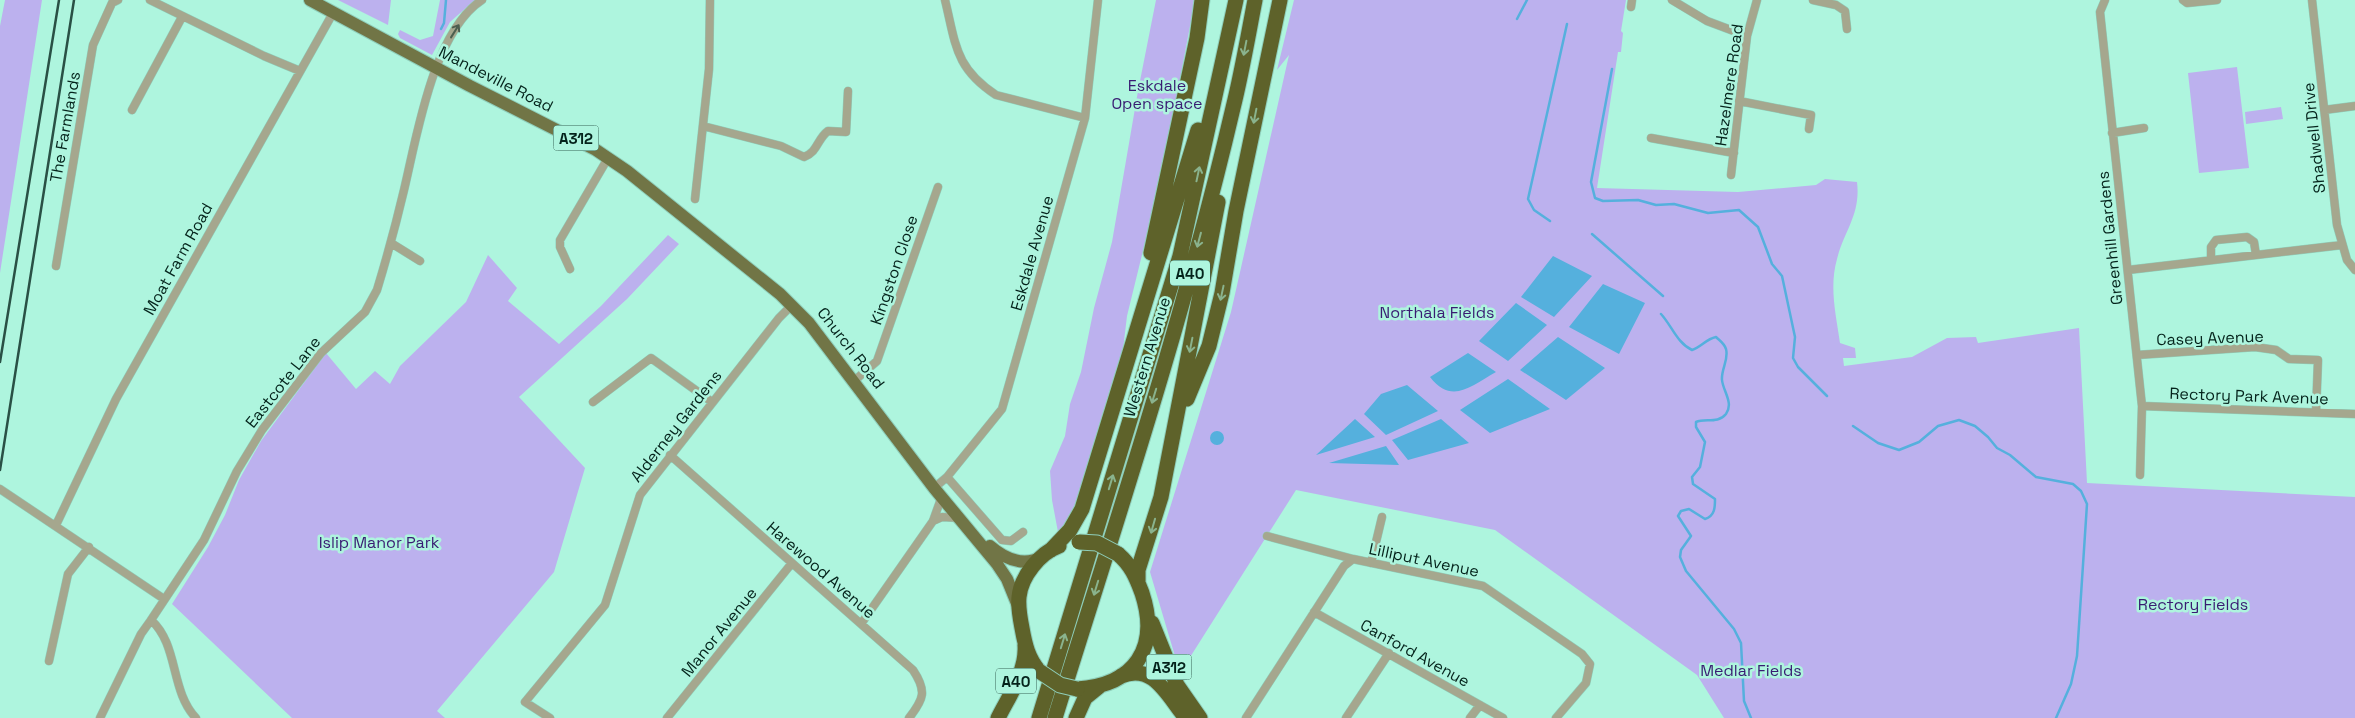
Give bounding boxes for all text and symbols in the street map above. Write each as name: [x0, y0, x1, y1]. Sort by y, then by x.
street label: Hazelmere Road: [1710, 23, 1748, 147]
one-way arrow: [450, 24, 460, 38]
one-way arrow: [1240, 39, 1249, 55]
street label: Mandeville Road: [435, 41, 557, 117]
street label: The Farmlands: [45, 70, 85, 184]
park label: Eskdale Open space: [1111, 75, 1203, 114]
street label: Shadwell Drive: [2298, 82, 2330, 194]
one-way arrow: [1250, 108, 1259, 124]
road number: A312: [554, 126, 598, 150]
one-way arrow: [1194, 166, 1203, 182]
street label: Greenhill Gardens: [2093, 170, 2127, 306]
street label: Eskdale Avenue: [1006, 193, 1058, 313]
street label: Moat Farm Road: [139, 199, 217, 319]
street label: Kingston Close: [865, 212, 923, 328]
one-way arrow: [1194, 231, 1203, 247]
road number: A40: [1170, 260, 1210, 286]
one-way arrow: [1216, 285, 1226, 301]
street label: Western Avenue: [1119, 294, 1175, 420]
park label: Northala Fields: [1380, 302, 1494, 323]
street label: Church Road: [812, 303, 890, 393]
street label: Casey Avenue: [2156, 326, 2264, 350]
street label: Eastcote Lane: [241, 332, 325, 432]
one-way arrow: [1186, 336, 1195, 352]
street label: Alderney Gardens: [626, 366, 726, 486]
street label: Rectory Park Avenue: [2169, 383, 2329, 409]
one-way arrow: [1148, 387, 1158, 403]
one-way arrow: [1107, 474, 1116, 490]
street label: Harewood Avenue: [762, 517, 880, 623]
one-way arrow: [1147, 518, 1157, 534]
park label: Islip Manor Park: [319, 532, 440, 553]
street label: Lilliput Avenue: [1367, 538, 1481, 582]
one-way arrow: [1090, 580, 1100, 596]
street label: Manor Avenue: [676, 583, 762, 681]
park label: Rectory Fields: [2138, 594, 2248, 615]
street label: Canford Avenue: [1357, 614, 1473, 692]
one-way arrow: [1058, 633, 1068, 649]
road number: A312: [1146, 654, 1192, 680]
park label: Medlar Fields: [1700, 660, 1802, 681]
road number: A40: [996, 668, 1036, 694]

